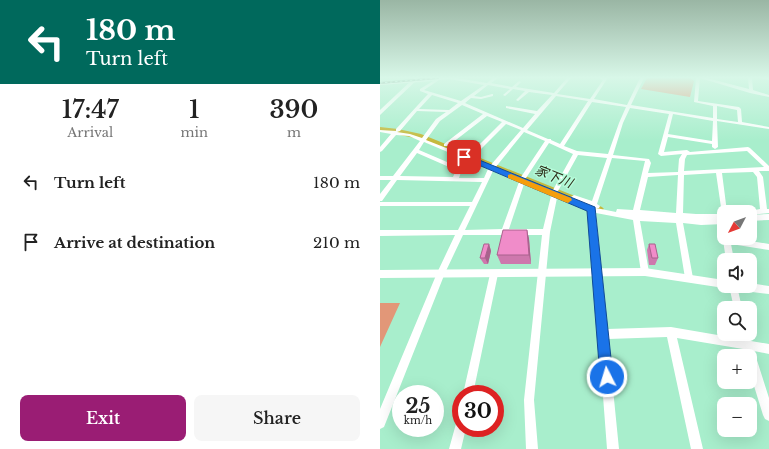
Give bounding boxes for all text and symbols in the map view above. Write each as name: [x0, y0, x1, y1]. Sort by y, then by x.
text: 180 m: [86, 13, 176, 48]
icon: left: [20, 16, 72, 68]
text: Turn left: [86, 48, 168, 70]
text: 17:47: [62, 95, 119, 124]
text: 1: [189, 95, 199, 124]
text: 390: [269, 95, 318, 124]
text: Arrival: [67, 124, 113, 141]
text: min: [181, 124, 208, 141]
text: m: [287, 124, 301, 141]
pin: [447, 140, 481, 174]
icon: arrive: [453, 146, 475, 168]
water label: 家下川: [533, 161, 577, 192]
icon: left: [20, 171, 42, 193]
text: Turn left: [54, 173, 125, 192]
text: 180 m: [313, 173, 360, 192]
north arrow: [717, 205, 757, 245]
map controls: [717, 205, 757, 437]
icon: arrive: [20, 231, 42, 253]
text: Arrive at destination: [54, 233, 215, 252]
text: 210 m: [313, 233, 360, 252]
button: sound: [717, 253, 757, 293]
button: search: [717, 301, 757, 341]
button: +: [717, 349, 757, 389]
position arrow: [586, 356, 628, 398]
speed limit sign: 30: [452, 385, 504, 437]
text: 25: [406, 394, 430, 418]
button: Exit: [20, 395, 186, 441]
button: Share: [194, 395, 360, 441]
button: −: [717, 397, 757, 437]
text: km/h: [404, 414, 432, 427]

